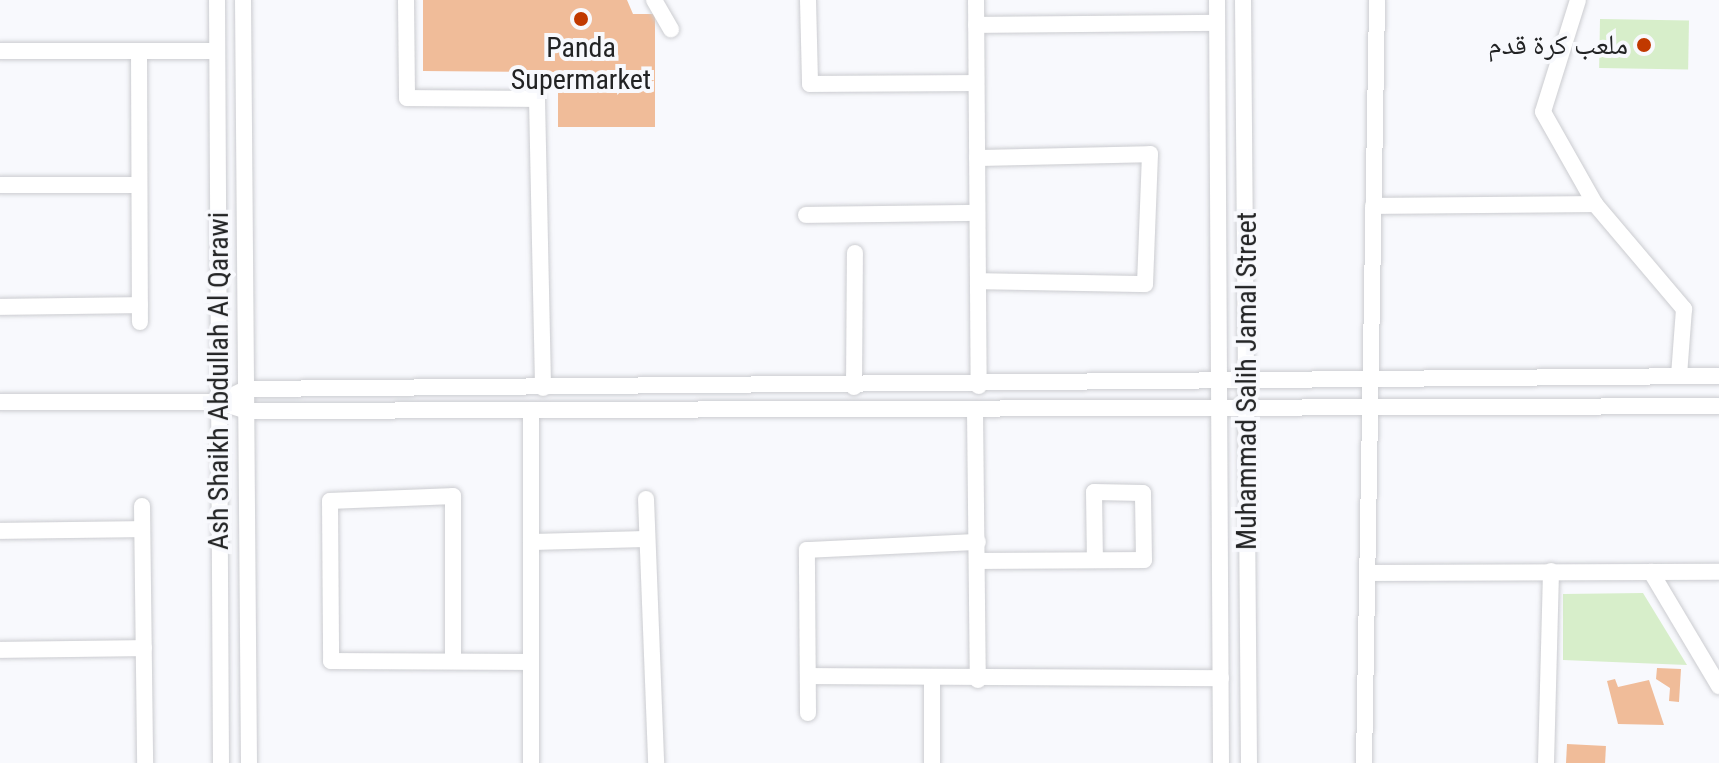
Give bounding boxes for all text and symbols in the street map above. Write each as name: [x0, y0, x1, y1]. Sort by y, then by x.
marker: Panda Supermarket: [572, 10, 590, 28]
place label: ملعب كرة قدم: [1488, 28, 1628, 62]
place label: Panda Supermarket: [511, 31, 651, 97]
marker: ملعب كرة قدم: [1635, 36, 1653, 54]
street label: Ash Shaikh Abdullah Al Qarawi: [202, 212, 236, 550]
street label: Muhammad Salih Jamal Street: [1230, 212, 1264, 550]

